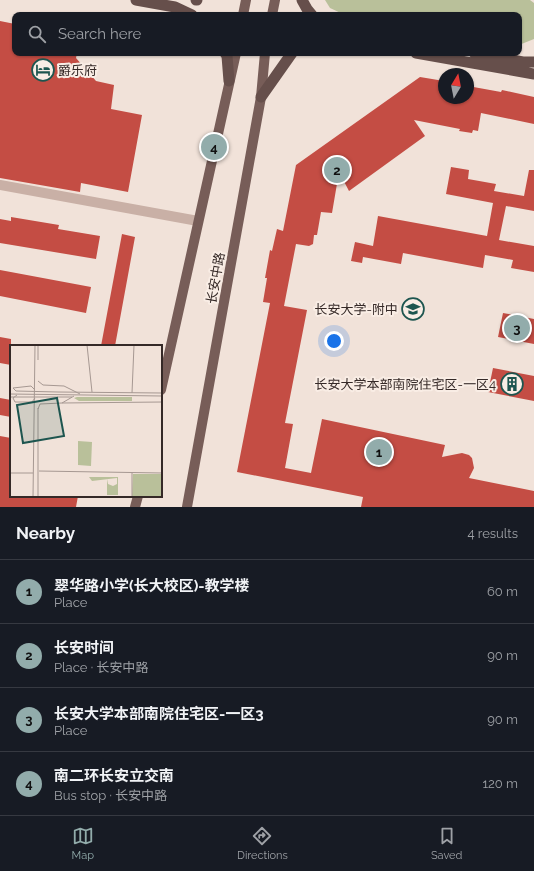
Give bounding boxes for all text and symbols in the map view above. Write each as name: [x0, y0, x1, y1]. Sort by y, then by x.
search box: [12, 12, 522, 56]
icon: search: [26, 23, 48, 45]
text: Search here: [58, 25, 141, 43]
hotel icon: 爵乐府: [30, 57, 56, 83]
place label: 爵乐府: [58, 63, 97, 78]
north arrow: [438, 68, 474, 104]
pin: 4: [201, 132, 227, 162]
pin: 2: [324, 155, 350, 185]
street label: 长安中路: [204, 251, 227, 305]
school or university icon: 长安大学-附中: [400, 296, 426, 322]
place label: 长安大学-附中: [315, 302, 398, 317]
pin: 3: [504, 313, 530, 343]
your location: [324, 331, 344, 351]
inset map: [10, 345, 162, 497]
building icon: 长安大学本部南院住宅区-一区4: [499, 371, 525, 397]
place label: 长安大学本部南院住宅区-一区4: [314, 377, 496, 392]
pin: 1: [366, 437, 392, 467]
text: Nearby: [16, 523, 75, 543]
text: 4 results: [467, 526, 518, 541]
text: 翠华路小学(长大校区)-教学楼: [54, 577, 250, 595]
text: 1: [26, 584, 32, 599]
text: 60 m: [487, 584, 518, 599]
text: Place: [54, 595, 87, 610]
text: 长安时间: [54, 639, 114, 657]
text: 2: [25, 648, 33, 663]
text: 90 m: [487, 648, 518, 663]
text: Place · 长安中路: [54, 660, 149, 675]
text: 长安大学本部南院住宅区-一区3: [54, 705, 264, 723]
text: 3: [25, 712, 33, 727]
text: 90 m: [487, 712, 518, 727]
text: Place: [54, 723, 87, 738]
text: 南二环长安立交南: [54, 767, 174, 785]
text: 4: [25, 776, 33, 791]
text: 120 m: [482, 776, 518, 791]
text: Bus stop · 长安中路: [54, 788, 167, 803]
tab: Map: [72, 825, 94, 862]
tab: Directions: [237, 825, 288, 862]
tab: Saved: [431, 825, 462, 862]

